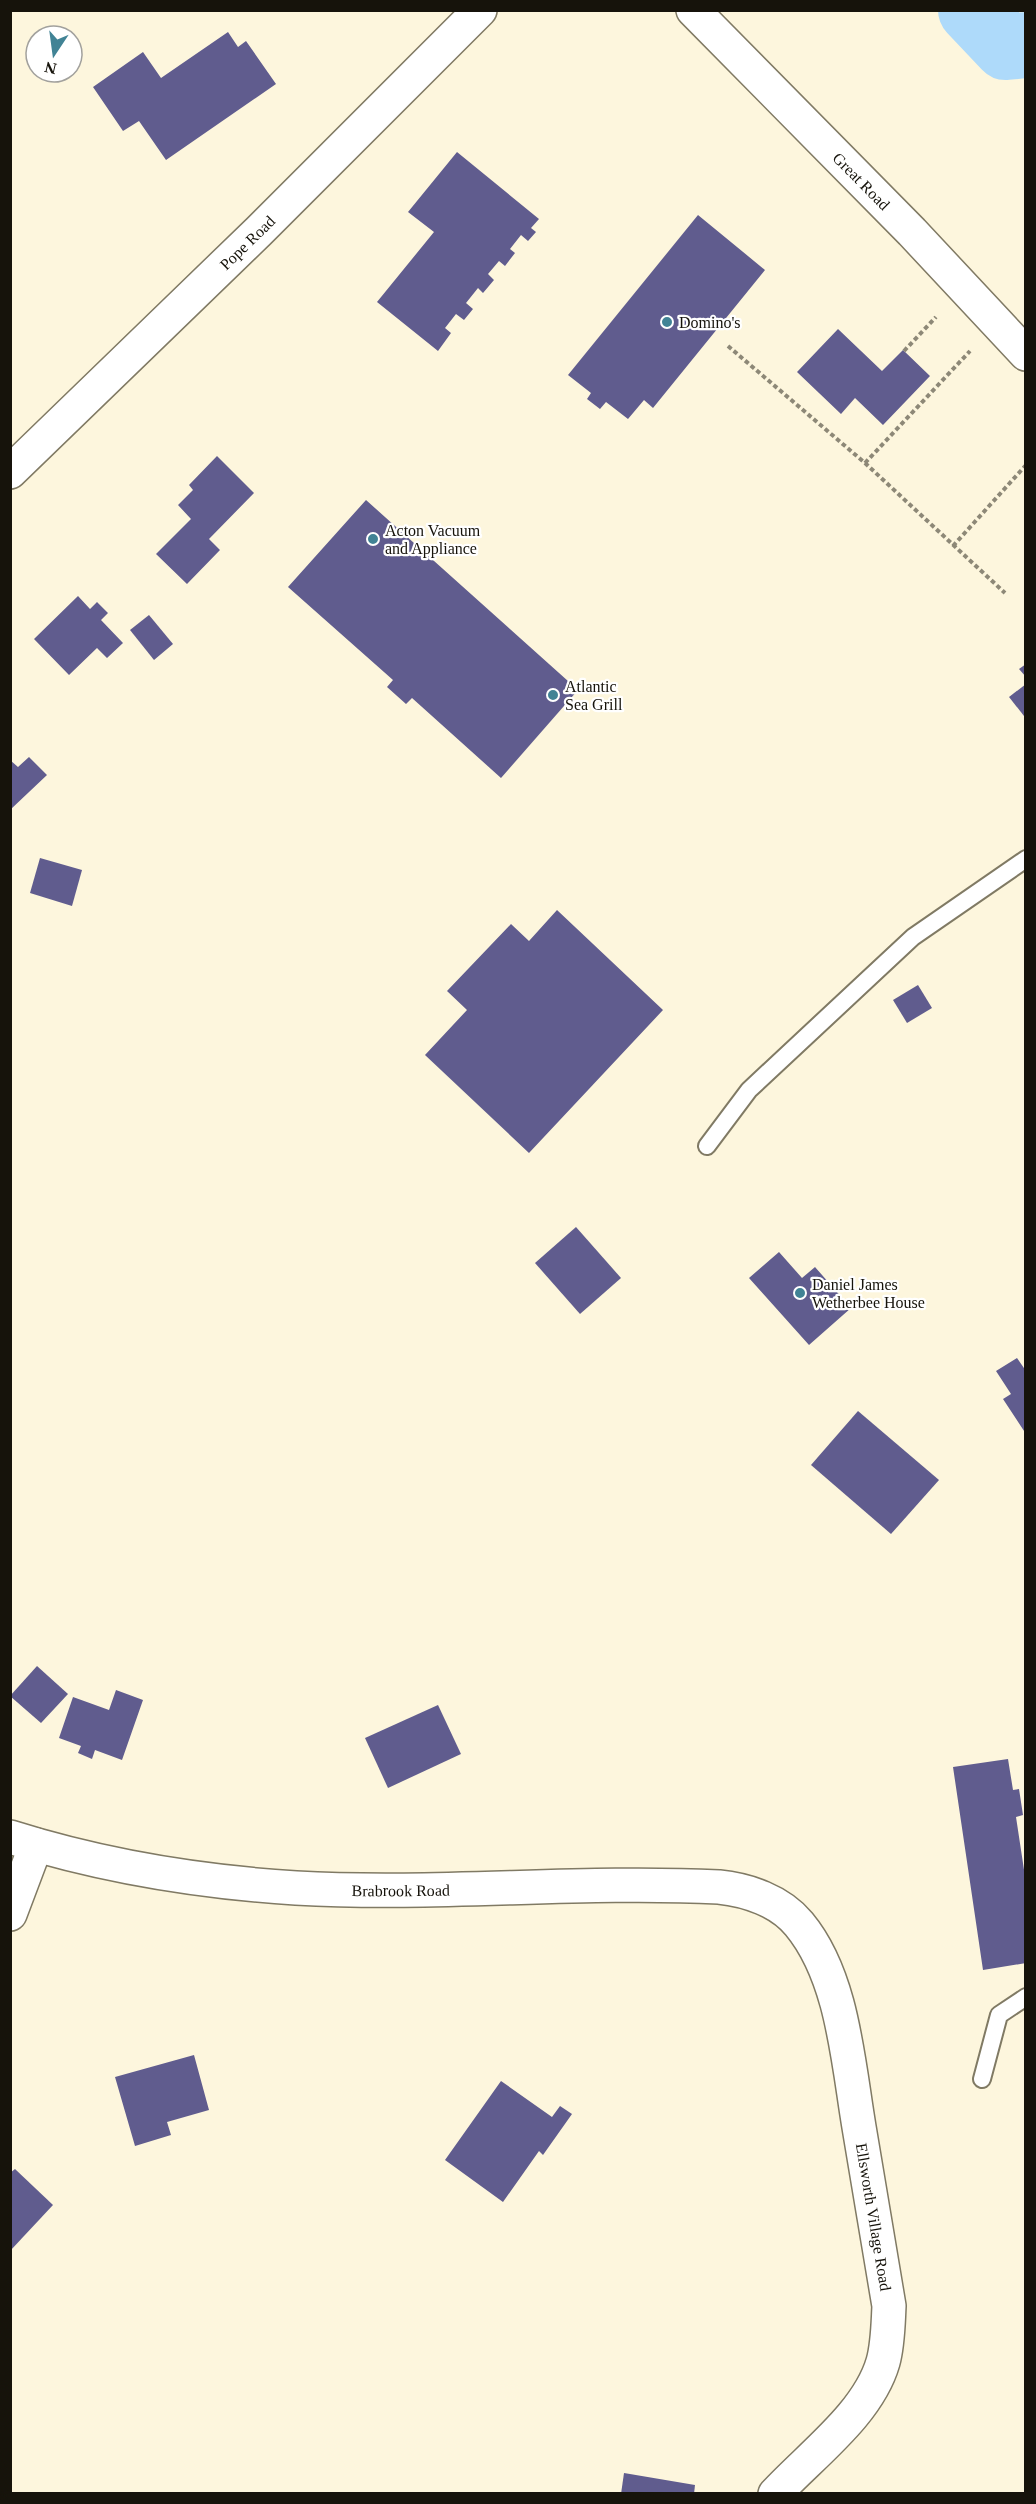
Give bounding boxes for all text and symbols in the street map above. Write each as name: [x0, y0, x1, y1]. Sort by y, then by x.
north arrow: [24, 24, 84, 84]
text: N: [43, 58, 58, 78]
street label: Great Road: [830, 149, 893, 213]
street label: Pope Road: [216, 212, 278, 273]
place label: Domino's: [679, 314, 741, 331]
marker: Domino's: [660, 315, 674, 329]
place label: Acton Vacuum and Appliance: [385, 522, 481, 558]
marker: Acton Vacuum and Appliance: [366, 532, 380, 546]
place label: Atlantic Sea Grill: [565, 678, 623, 713]
marker: Atlantic Sea Grill: [546, 688, 560, 702]
place label: Daniel James Wetherbee House: [812, 1276, 925, 1311]
marker: Daniel James Wetherbee House: [793, 1286, 807, 1300]
street label: Brabrook Road: [352, 1881, 450, 1899]
street label: Ellsworth Village Road: [853, 2142, 895, 2292]

